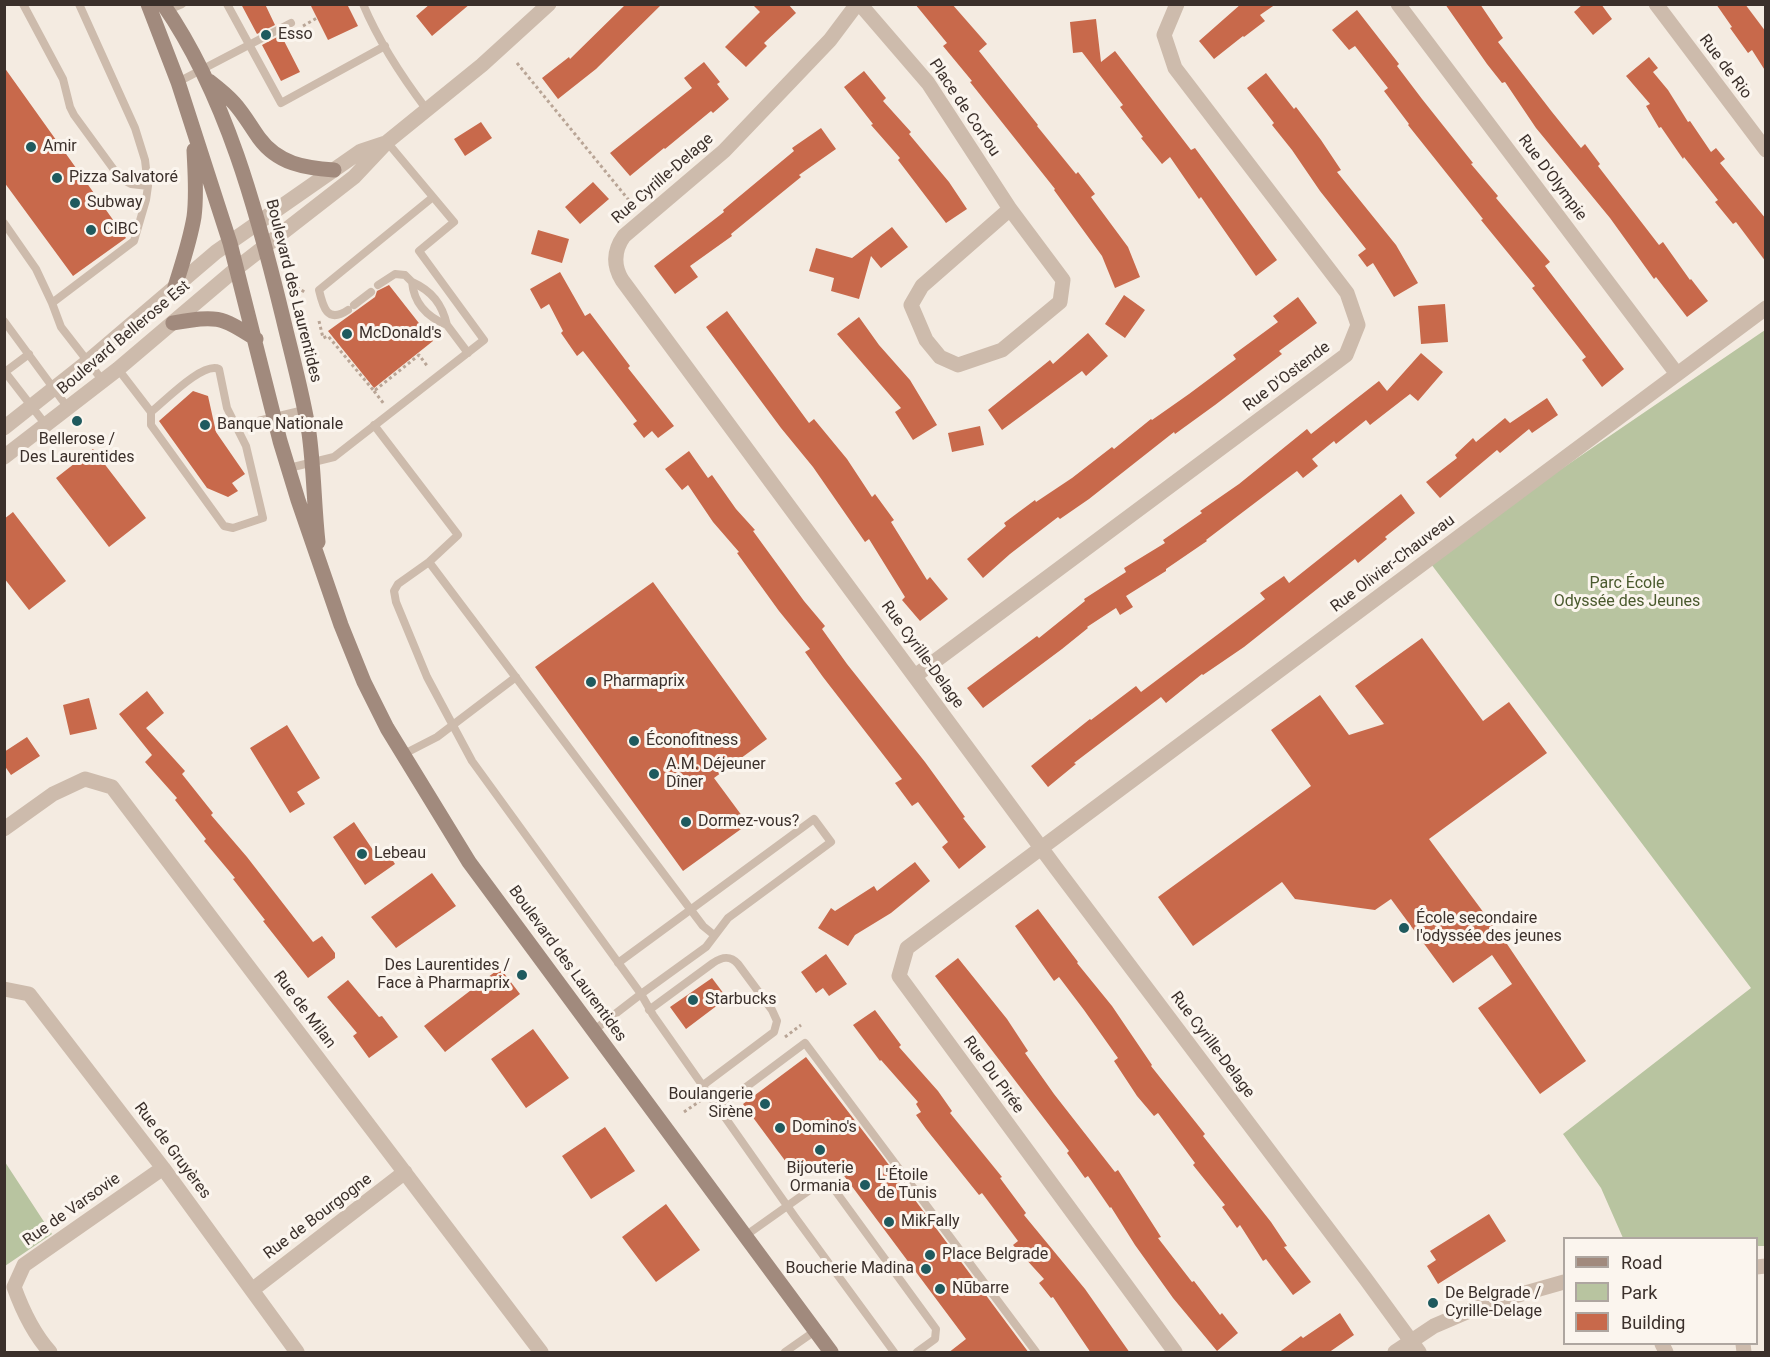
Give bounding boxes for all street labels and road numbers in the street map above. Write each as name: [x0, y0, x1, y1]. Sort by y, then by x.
street label: Rue de Rio: [1695, 31, 1755, 103]
street label: Place de Corfou: [924, 56, 1004, 160]
street label: Rue Cyrille-Delage: [608, 130, 718, 228]
street label: Rue D'Olympie: [1514, 131, 1590, 225]
street label: Boulevard des Laurentides: [261, 197, 325, 385]
street label: Boulevard Bellerose Est: [54, 277, 194, 399]
street label: Rue D'Ostende: [1240, 338, 1334, 416]
street label: Rue Olivier-Chauveau: [1327, 511, 1459, 617]
street label: Rue Cyrille-Delage: [877, 598, 967, 712]
street label: Boulevard des Laurentides: [504, 882, 630, 1046]
street label: Rue de Milan: [269, 968, 339, 1052]
street label: Rue Cyrille-Delage: [1166, 988, 1258, 1102]
street label: Rue Du Pirée: [959, 1033, 1027, 1117]
street label: Rue de Gruyères: [130, 1099, 214, 1203]
street label: Rue de Varsovie: [20, 1169, 124, 1251]
street label: Rue de Bourgogne: [260, 1170, 376, 1264]

